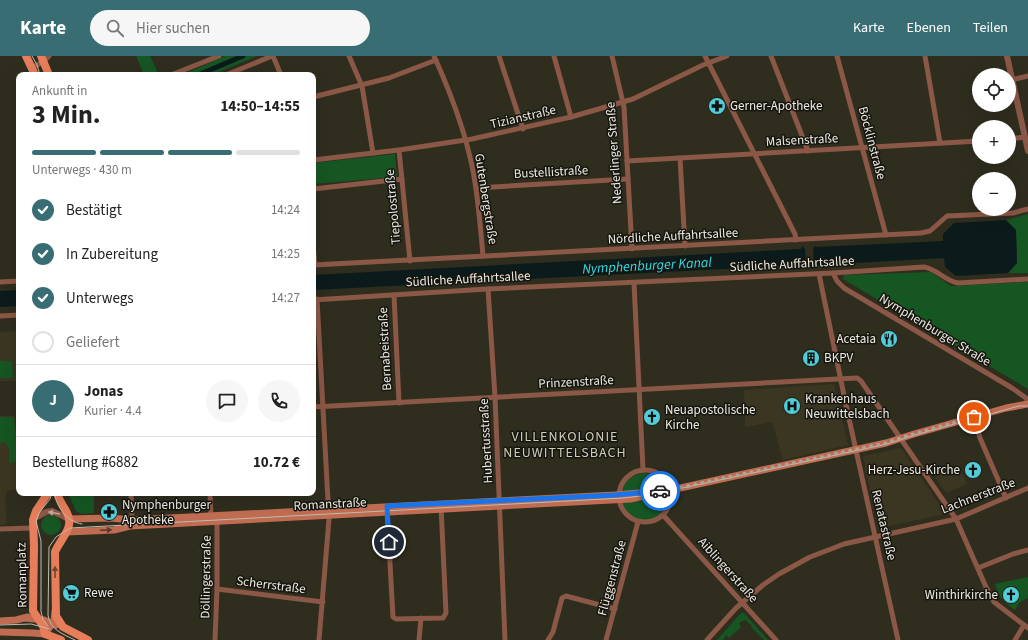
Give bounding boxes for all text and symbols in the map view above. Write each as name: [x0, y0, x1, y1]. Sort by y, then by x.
search box: [90, 10, 370, 46]
text: Karte: [20, 15, 66, 42]
icon: search: [104, 17, 126, 39]
text: Hier suchen: [136, 18, 210, 39]
text: Karte: [853, 18, 885, 38]
text: Ebenen: [907, 18, 951, 38]
text: Teilen: [973, 18, 1008, 38]
map controls: [972, 68, 1016, 216]
button: locate: [972, 68, 1016, 112]
text: Ankunft in: [32, 82, 87, 100]
text: 3 Min.: [32, 96, 101, 133]
text: 14:50–14:55: [220, 96, 300, 117]
pharmacy icon: Gerner-Apotheke: [707, 96, 727, 116]
place label: Gerner-Apotheke: [730, 97, 822, 115]
street label: Tizianstraße: [488, 101, 558, 133]
street label: Nederlinger Straße: [601, 101, 627, 205]
street label: Böcklinstraße: [854, 104, 890, 182]
button: +: [972, 120, 1016, 164]
street label: Malsenstraße: [765, 129, 839, 151]
street label: Gutenbergstraße: [470, 152, 502, 246]
text: Unterwegs · 430 m: [32, 161, 132, 179]
street label: Bustellistraße: [513, 161, 589, 183]
street label: Tiepolostraße: [381, 169, 405, 245]
button: −: [972, 172, 1016, 216]
icon: check: [32, 199, 54, 221]
text: Bestätigt: [66, 200, 122, 221]
text: 14:24: [271, 201, 300, 219]
street label: Nördliche Auffahrtsallee: [607, 224, 739, 248]
icon: check: [32, 243, 54, 265]
text: In Zubereitung: [66, 244, 158, 265]
text: 14:25: [271, 245, 300, 263]
street label: Südliche Auffahrtsallee: [729, 252, 855, 276]
water label: Nymphenburger Kanal: [582, 253, 713, 279]
street label: Südliche Auffahrtsallee: [405, 267, 531, 291]
icon: check: [32, 287, 54, 309]
text: Unterwegs: [66, 288, 134, 309]
text: 14:27: [271, 289, 300, 307]
street label: Nymphenburger Straße: [876, 289, 994, 371]
street label: Bernabeistraße: [374, 307, 396, 391]
restaurant icon: Acetaia: [879, 329, 899, 349]
place label: Acetaia: [837, 330, 876, 348]
text: Geliefert: [66, 332, 120, 353]
building icon: BKPV: [801, 348, 821, 368]
place label: BKPV: [824, 349, 854, 367]
street label: Prinzenstraße: [538, 371, 614, 393]
button: chat: [206, 380, 248, 422]
button: phone: [258, 380, 300, 422]
text: Jonas: [84, 381, 123, 402]
text: J: [49, 390, 57, 411]
place label: Krankenhaus Neuwittelsbach: [805, 390, 890, 423]
hospital icon: Krankenhaus Neuwittelsbach: [782, 396, 802, 416]
street label: Hubertusstraße: [475, 398, 497, 484]
pin: [957, 400, 991, 434]
place label: Neuapostolische Kirche: [665, 401, 756, 434]
text: Kurier · 4.4: [84, 402, 142, 420]
icon: bag: [963, 406, 985, 428]
church icon: Neuapostolische Kirche: [642, 407, 662, 427]
district label: VILLENKOLONIE NEUWITTELSBACH: [503, 427, 627, 463]
text: Bestellung #6882: [32, 452, 138, 473]
text: 10.72 €: [253, 452, 300, 473]
church icon: Herz-Jesu-Kirche: [963, 460, 983, 480]
place label: Herz-Jesu-Kirche: [868, 461, 960, 479]
courier: [640, 471, 680, 511]
street label: Lachnerstraße: [938, 474, 1018, 518]
icon: car: [649, 480, 671, 502]
street label: Renatastraße: [867, 488, 901, 562]
street label: Romanstraße: [293, 493, 367, 515]
place label: Nymphenburger Apotheke: [122, 496, 212, 529]
pharmacy icon: Nymphenburger Apotheke: [99, 502, 119, 522]
one-way arrow: [47, 510, 60, 516]
pin: [372, 525, 406, 559]
one-way arrow: [100, 527, 113, 533]
icon: home: [378, 531, 400, 553]
street label: Aiblingerstraße: [694, 533, 762, 607]
street label: Döllingerstraße: [196, 535, 216, 619]
street label: Flüggenstraße: [593, 538, 631, 618]
street label: Romanplatz: [12, 542, 32, 608]
one-way arrow: [52, 565, 58, 578]
street label: Scherrstraße: [235, 572, 307, 598]
supermarket icon: Rewe: [61, 583, 81, 603]
place label: Rewe: [84, 584, 114, 602]
church icon: Winthirkirche: [1001, 585, 1021, 605]
place label: Winthirkirche: [925, 586, 998, 604]

